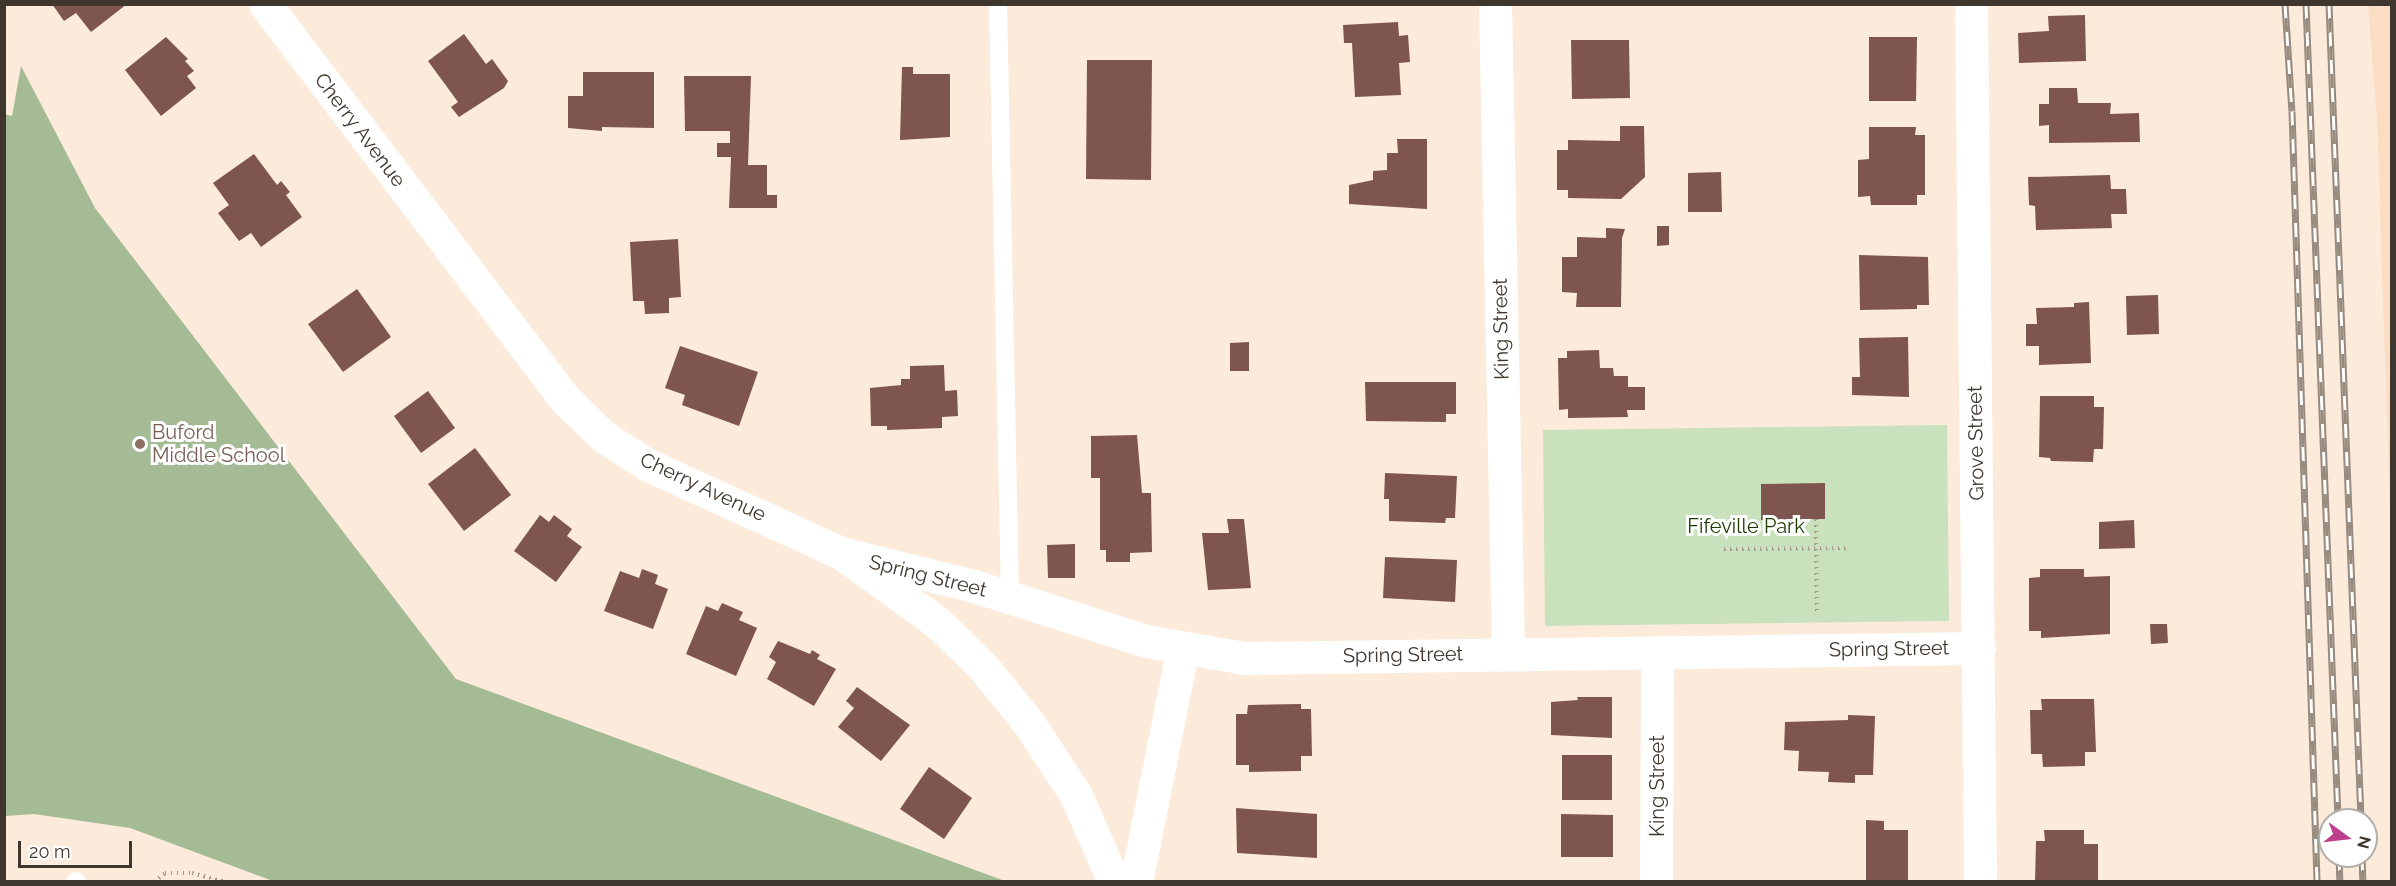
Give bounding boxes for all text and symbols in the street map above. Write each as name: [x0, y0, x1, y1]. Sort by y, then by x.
street label: Cherry Avenue: [309, 68, 411, 192]
street label: King Street: [1488, 278, 1514, 380]
street label: Grove Street: [1963, 385, 1989, 501]
place label: Buford Middle School: [152, 420, 285, 467]
marker: Buford Middle School: [133, 437, 147, 451]
street label: Cherry Avenue: [636, 447, 770, 527]
park label: Fifeville Park: [1687, 514, 1805, 538]
street label: Spring Street: [867, 550, 989, 602]
street label: Spring Street: [1829, 636, 1949, 662]
street label: Spring Street: [1343, 642, 1463, 668]
street label: King Street: [1645, 735, 1669, 837]
north arrow: [2318, 808, 2378, 868]
scale bar: [21, 829, 135, 867]
text: N: [2353, 834, 2375, 851]
text: 20 m: [29, 841, 71, 862]

